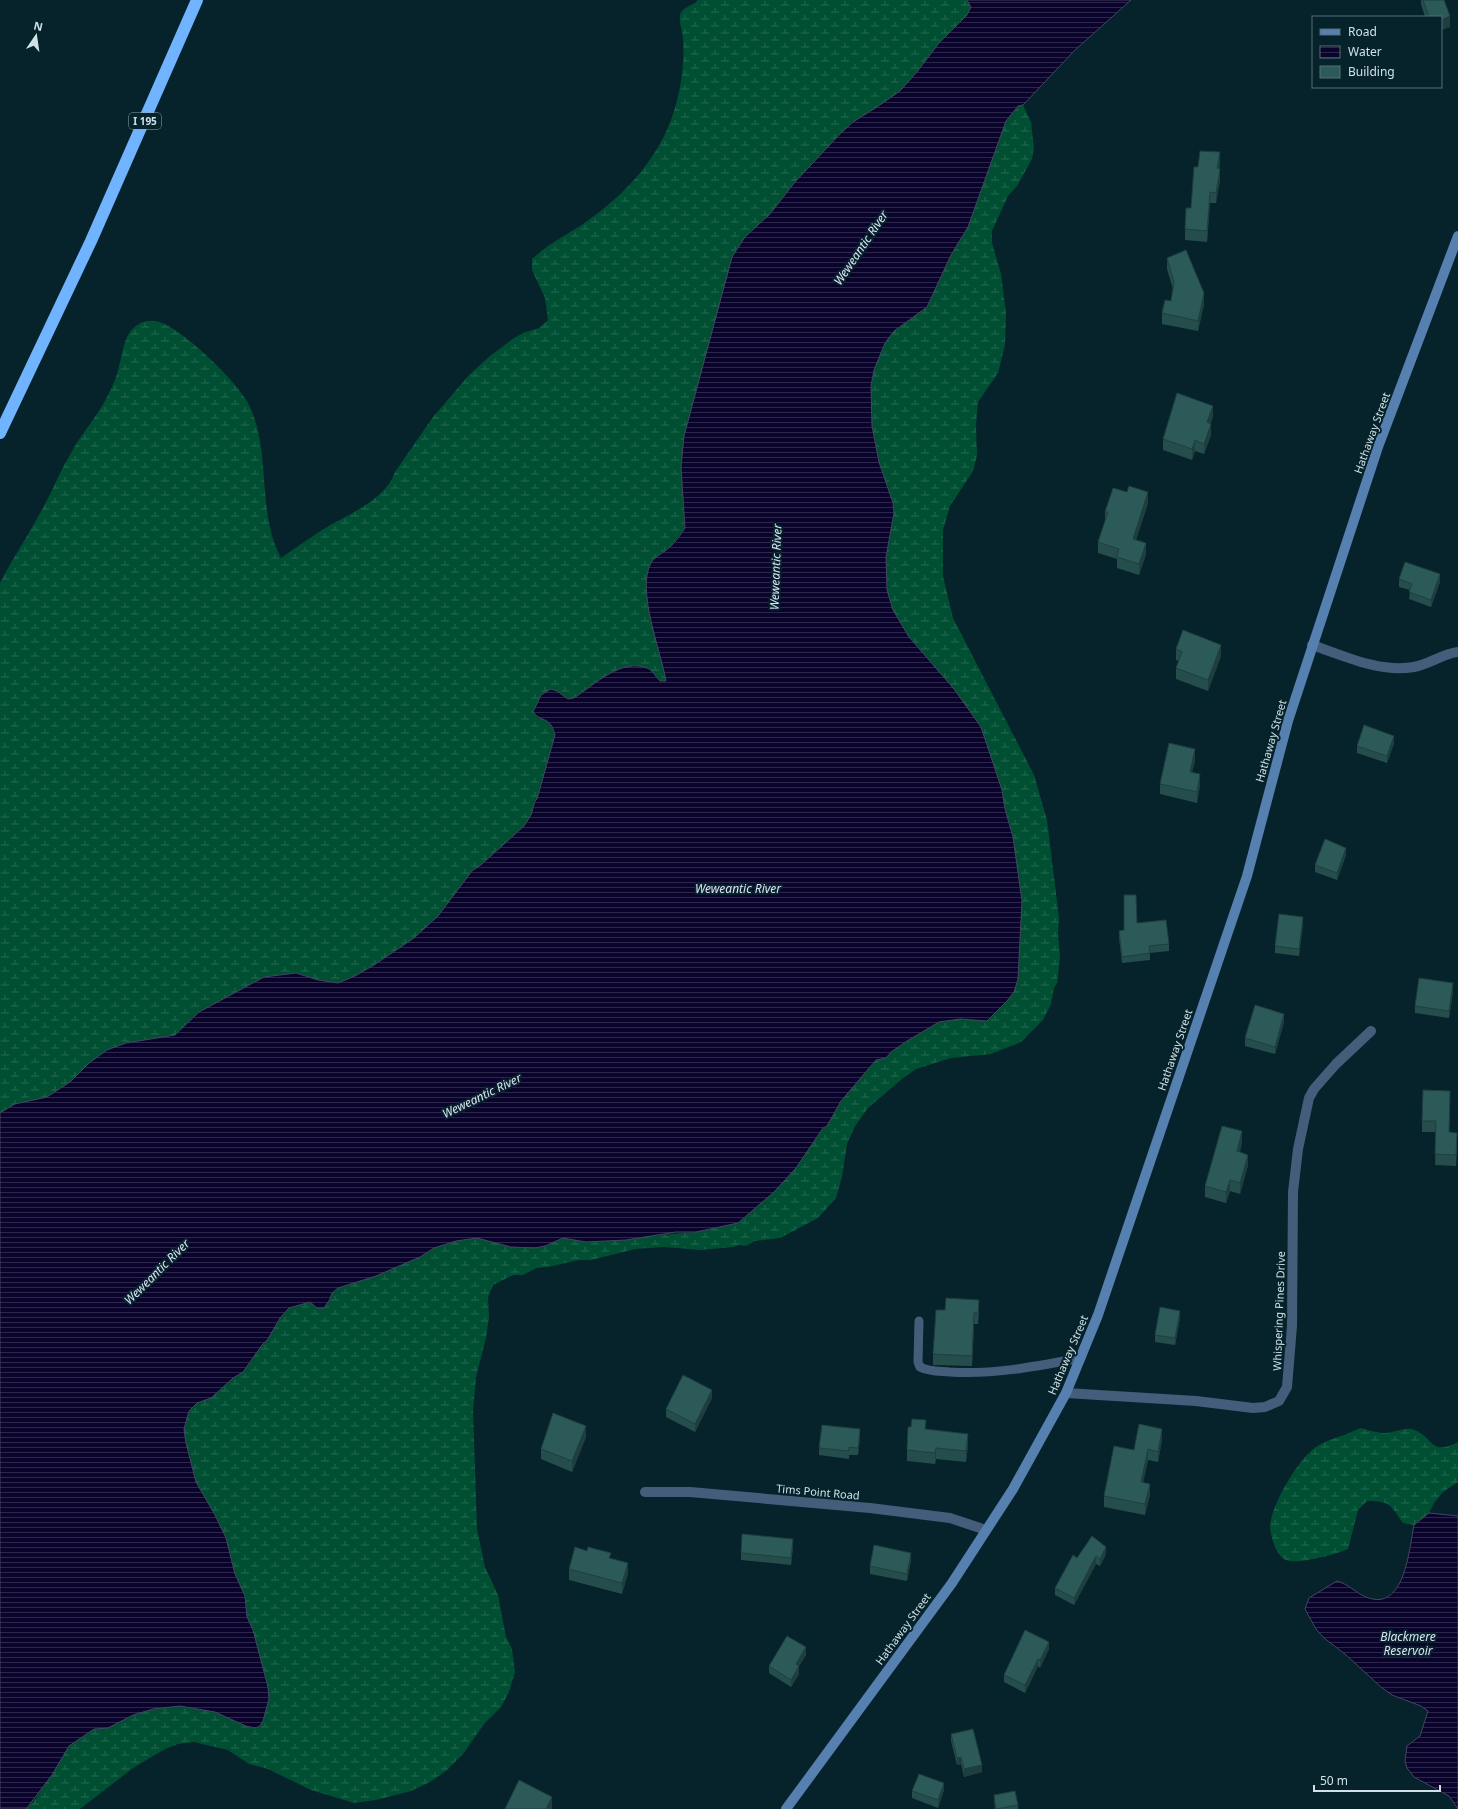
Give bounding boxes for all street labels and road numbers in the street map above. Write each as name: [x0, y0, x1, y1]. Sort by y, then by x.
road number: I 195: [129, 113, 161, 129]
street label: Hathaway Street: [1350, 390, 1393, 475]
street label: Hathaway Street: [1252, 698, 1289, 784]
street label: Hathaway Street: [1154, 1007, 1196, 1093]
street label: Whispering Pines Drive: [1269, 1251, 1288, 1371]
street label: Hathaway Street: [1044, 1313, 1091, 1397]
street label: Tims Point Road: [776, 1480, 860, 1503]
street label: Hathaway Street: [871, 1590, 934, 1668]

